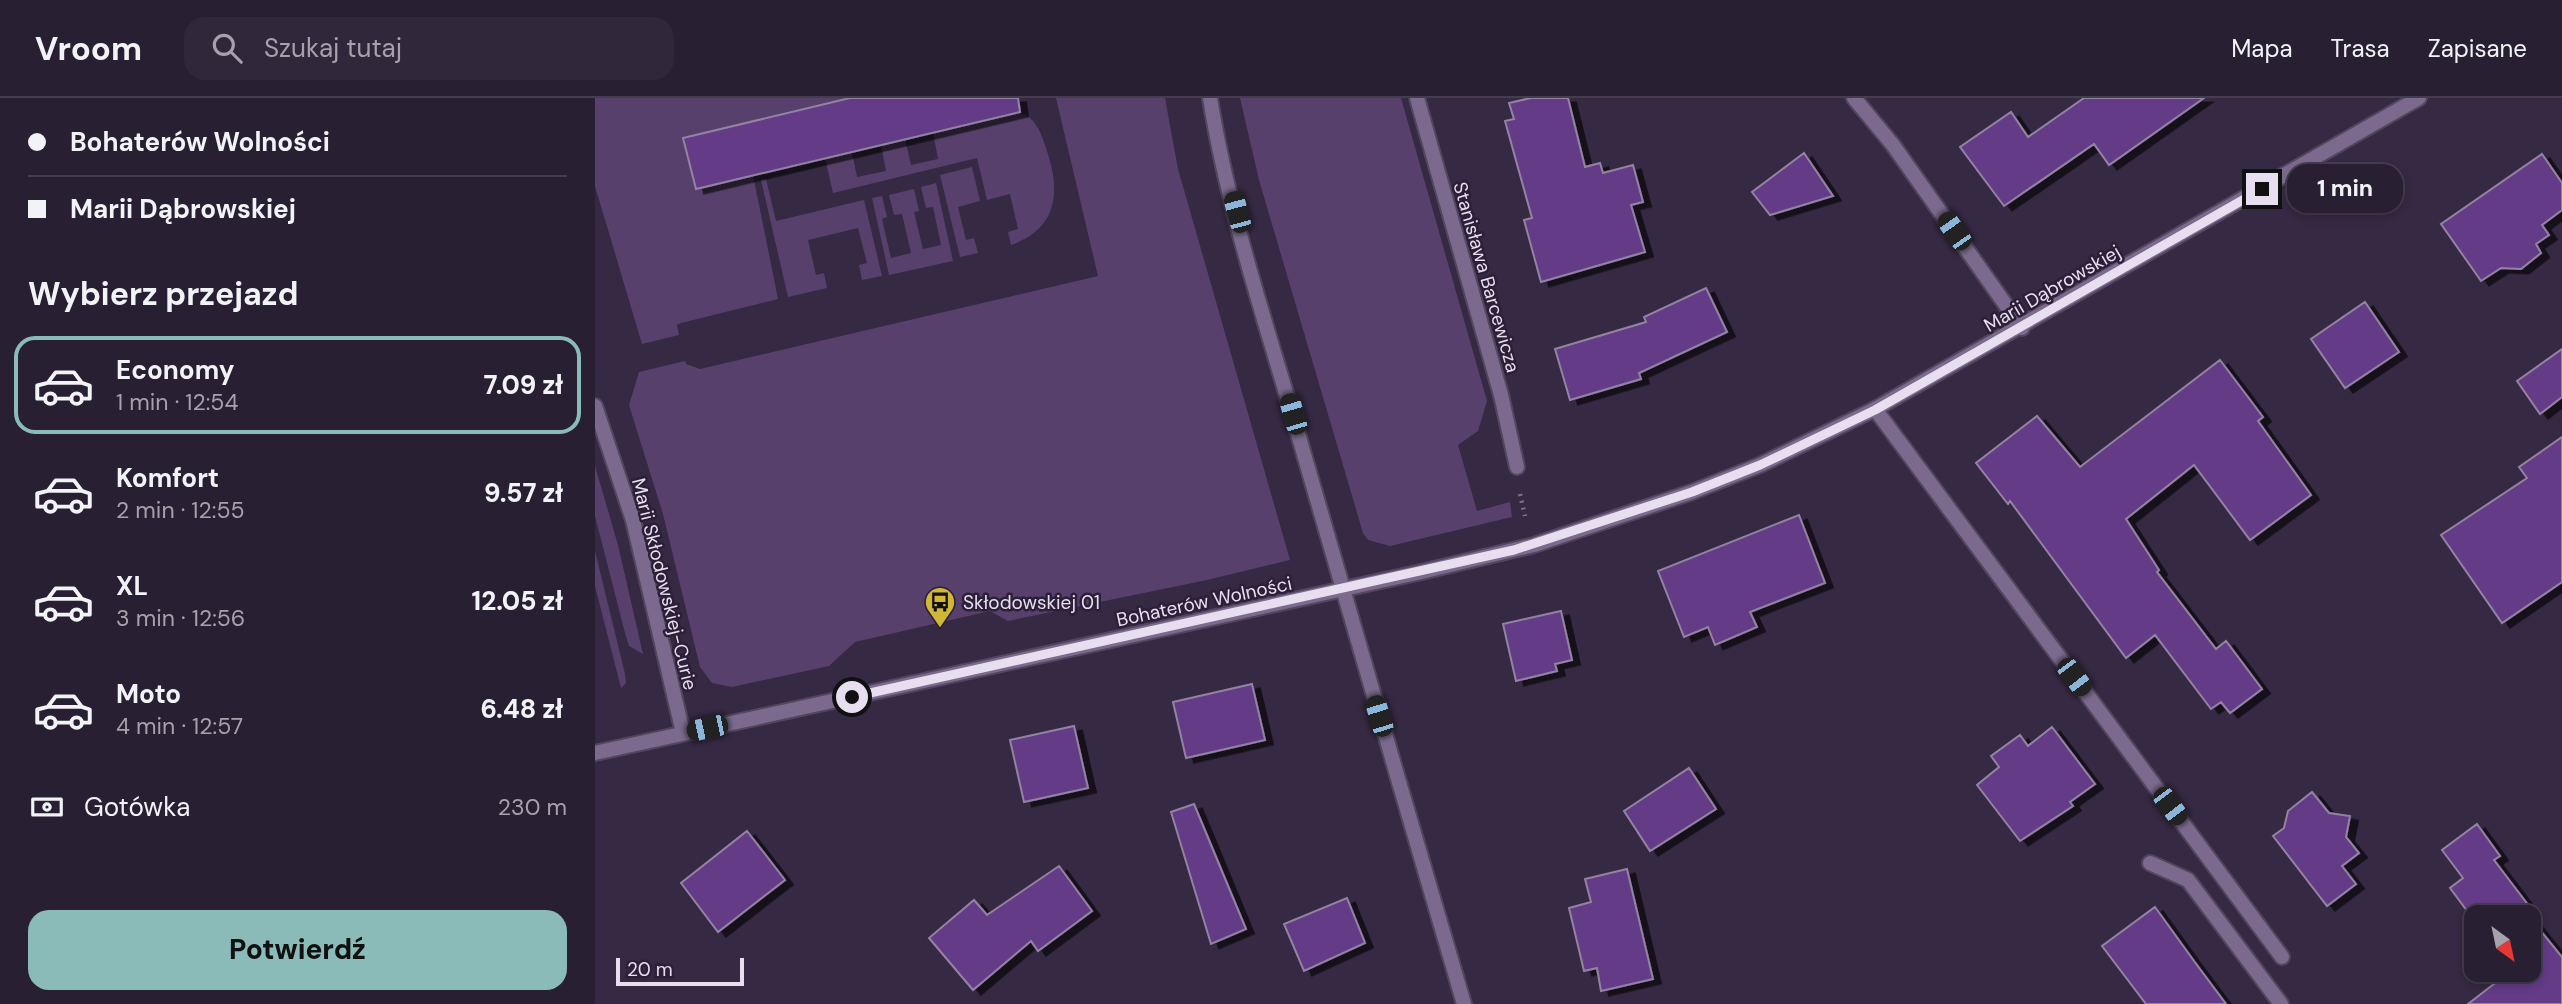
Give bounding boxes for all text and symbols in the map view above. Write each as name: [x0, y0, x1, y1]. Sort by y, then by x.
search box: [184, 17, 674, 80]
text: Vroom: [35, 27, 142, 70]
icon: search: [208, 29, 246, 67]
text: Szukaj tutaj: [264, 31, 402, 65]
text: Mapa: [2231, 33, 2293, 64]
text: Trasa: [2331, 33, 2390, 64]
text: Zapisane: [2428, 33, 2527, 64]
text: Bohaterów Wolności: [70, 125, 330, 159]
callout: 1 min: [2287, 164, 2402, 214]
route end: [2246, 173, 2278, 205]
text: 1 min: [2317, 173, 2373, 203]
street label: Stanisława Barcewicza: [1447, 179, 1526, 375]
car: [1222, 189, 1253, 235]
text: Marii Dąbrowskiej: [70, 192, 296, 226]
car: [1934, 208, 1975, 254]
street label: Marii Dąbrowskiej: [1979, 239, 2125, 338]
text: Wybierz przejazd: [28, 273, 298, 315]
text: Economy: [116, 353, 234, 387]
icon: car: [32, 354, 95, 417]
text: 7.09 zł: [483, 368, 563, 402]
text: 1 min · 12:54: [116, 387, 238, 417]
car: [1278, 391, 1309, 437]
text: Komfort: [116, 461, 219, 495]
icon: car: [32, 462, 95, 525]
street label: Marii Skłodowskiej-Curie: [626, 475, 703, 693]
text: 9.57 zł: [484, 476, 563, 510]
text: 2 min · 12:55: [116, 495, 245, 525]
text: XL: [116, 569, 148, 603]
icon: car: [32, 570, 95, 633]
street label: Bohaterów Wolności: [1114, 571, 1294, 632]
text: 12.05 zł: [472, 584, 563, 618]
bus stop icon: Skłodowskiej 01: [923, 585, 957, 629]
place label: Skłodowskiej 01: [963, 590, 1100, 615]
text: 3 min · 12:56: [116, 603, 245, 633]
car: [2053, 654, 2096, 700]
text: Moto: [116, 677, 181, 711]
icon: car: [32, 678, 95, 741]
route start: [836, 681, 868, 713]
text: 6.48 zł: [480, 692, 563, 726]
car: [1363, 693, 1396, 739]
text: 4 min · 12:57: [116, 711, 243, 741]
car: [685, 713, 730, 743]
car: [2149, 783, 2192, 829]
icon: cash: [28, 788, 66, 826]
text: Gotówka: [84, 790, 190, 824]
text: 230 m: [498, 792, 567, 822]
north arrow: [2464, 905, 2541, 982]
map controls: [2464, 905, 2541, 982]
button: Potwierdź: [28, 910, 567, 990]
scale bar: [616, 955, 744, 987]
text: 20 m: [627, 957, 673, 982]

